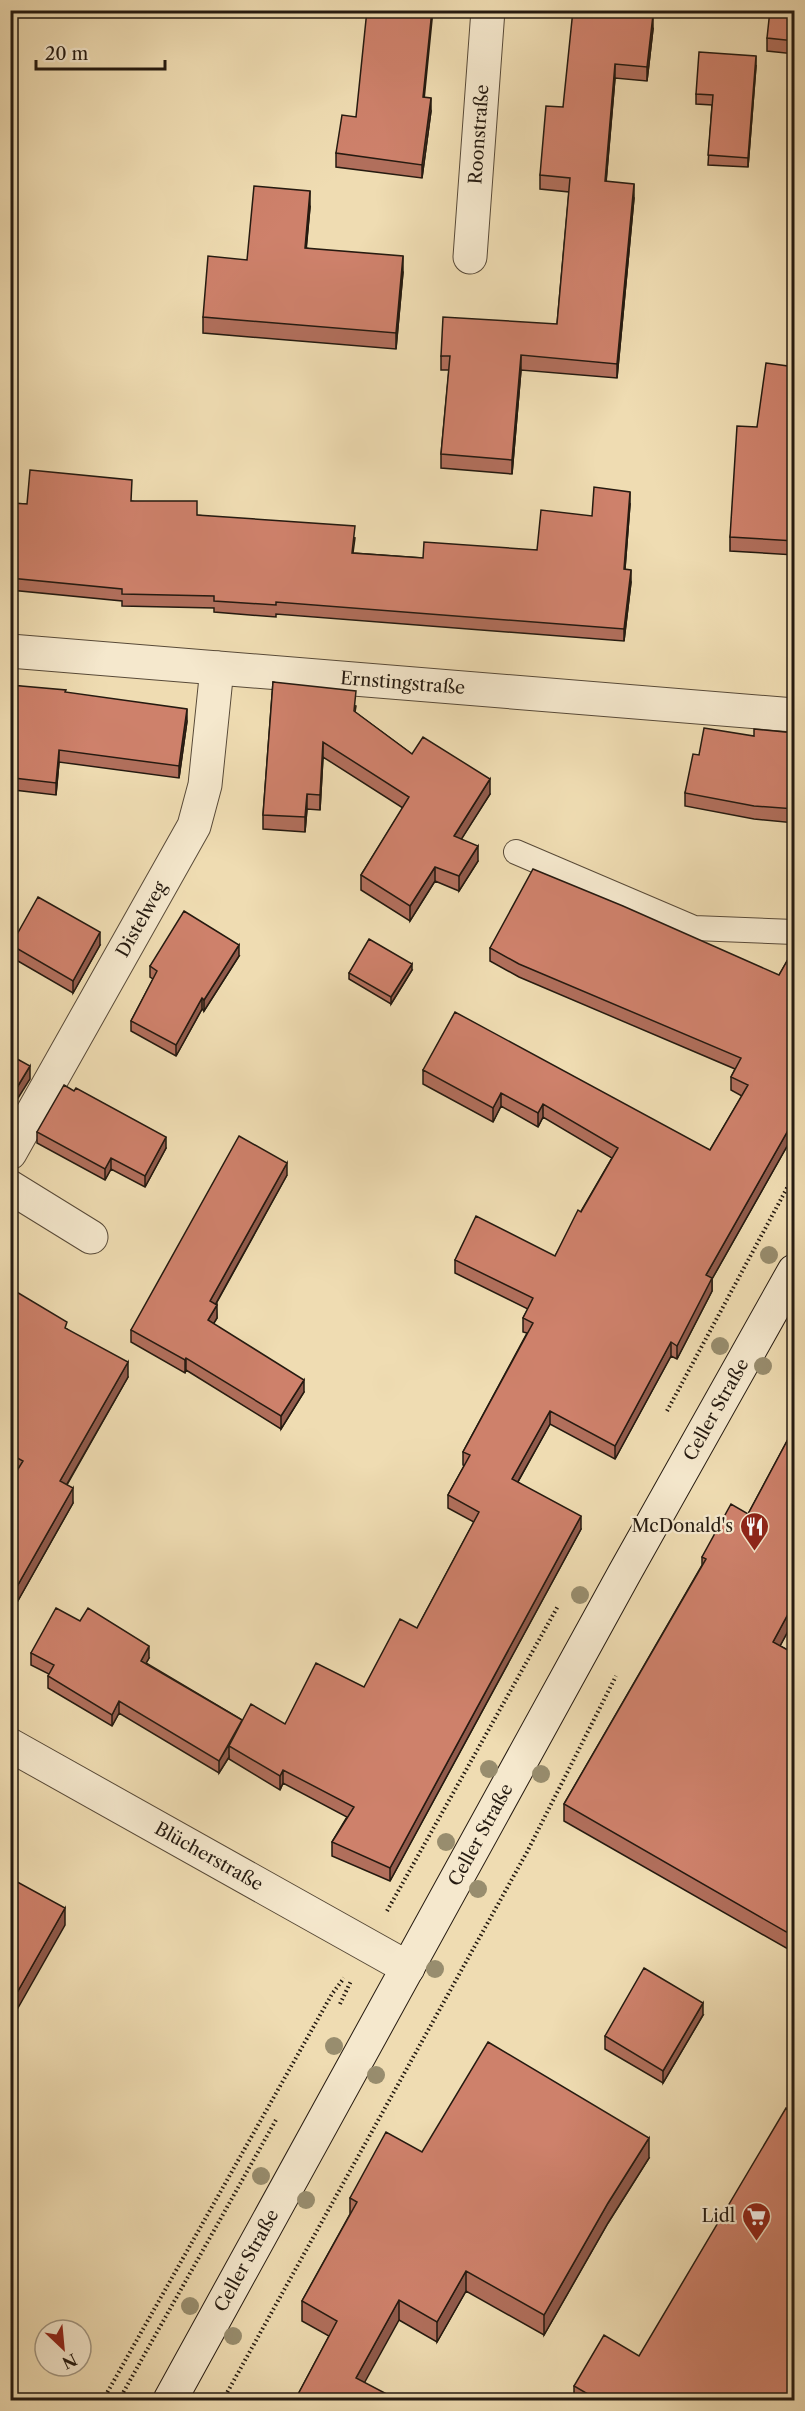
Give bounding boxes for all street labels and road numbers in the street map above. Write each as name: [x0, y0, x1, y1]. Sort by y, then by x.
street label: Roonstraße: [464, 84, 494, 185]
street label: Ernstingstraße: [339, 667, 466, 699]
street label: Distelweg: [111, 877, 172, 961]
street label: Celler Straße: [679, 1355, 754, 1465]
street label: Celler Straße: [444, 1780, 518, 1890]
street label: Blücherstraße: [151, 1817, 267, 1896]
street label: Celler Straße: [210, 2206, 284, 2316]

